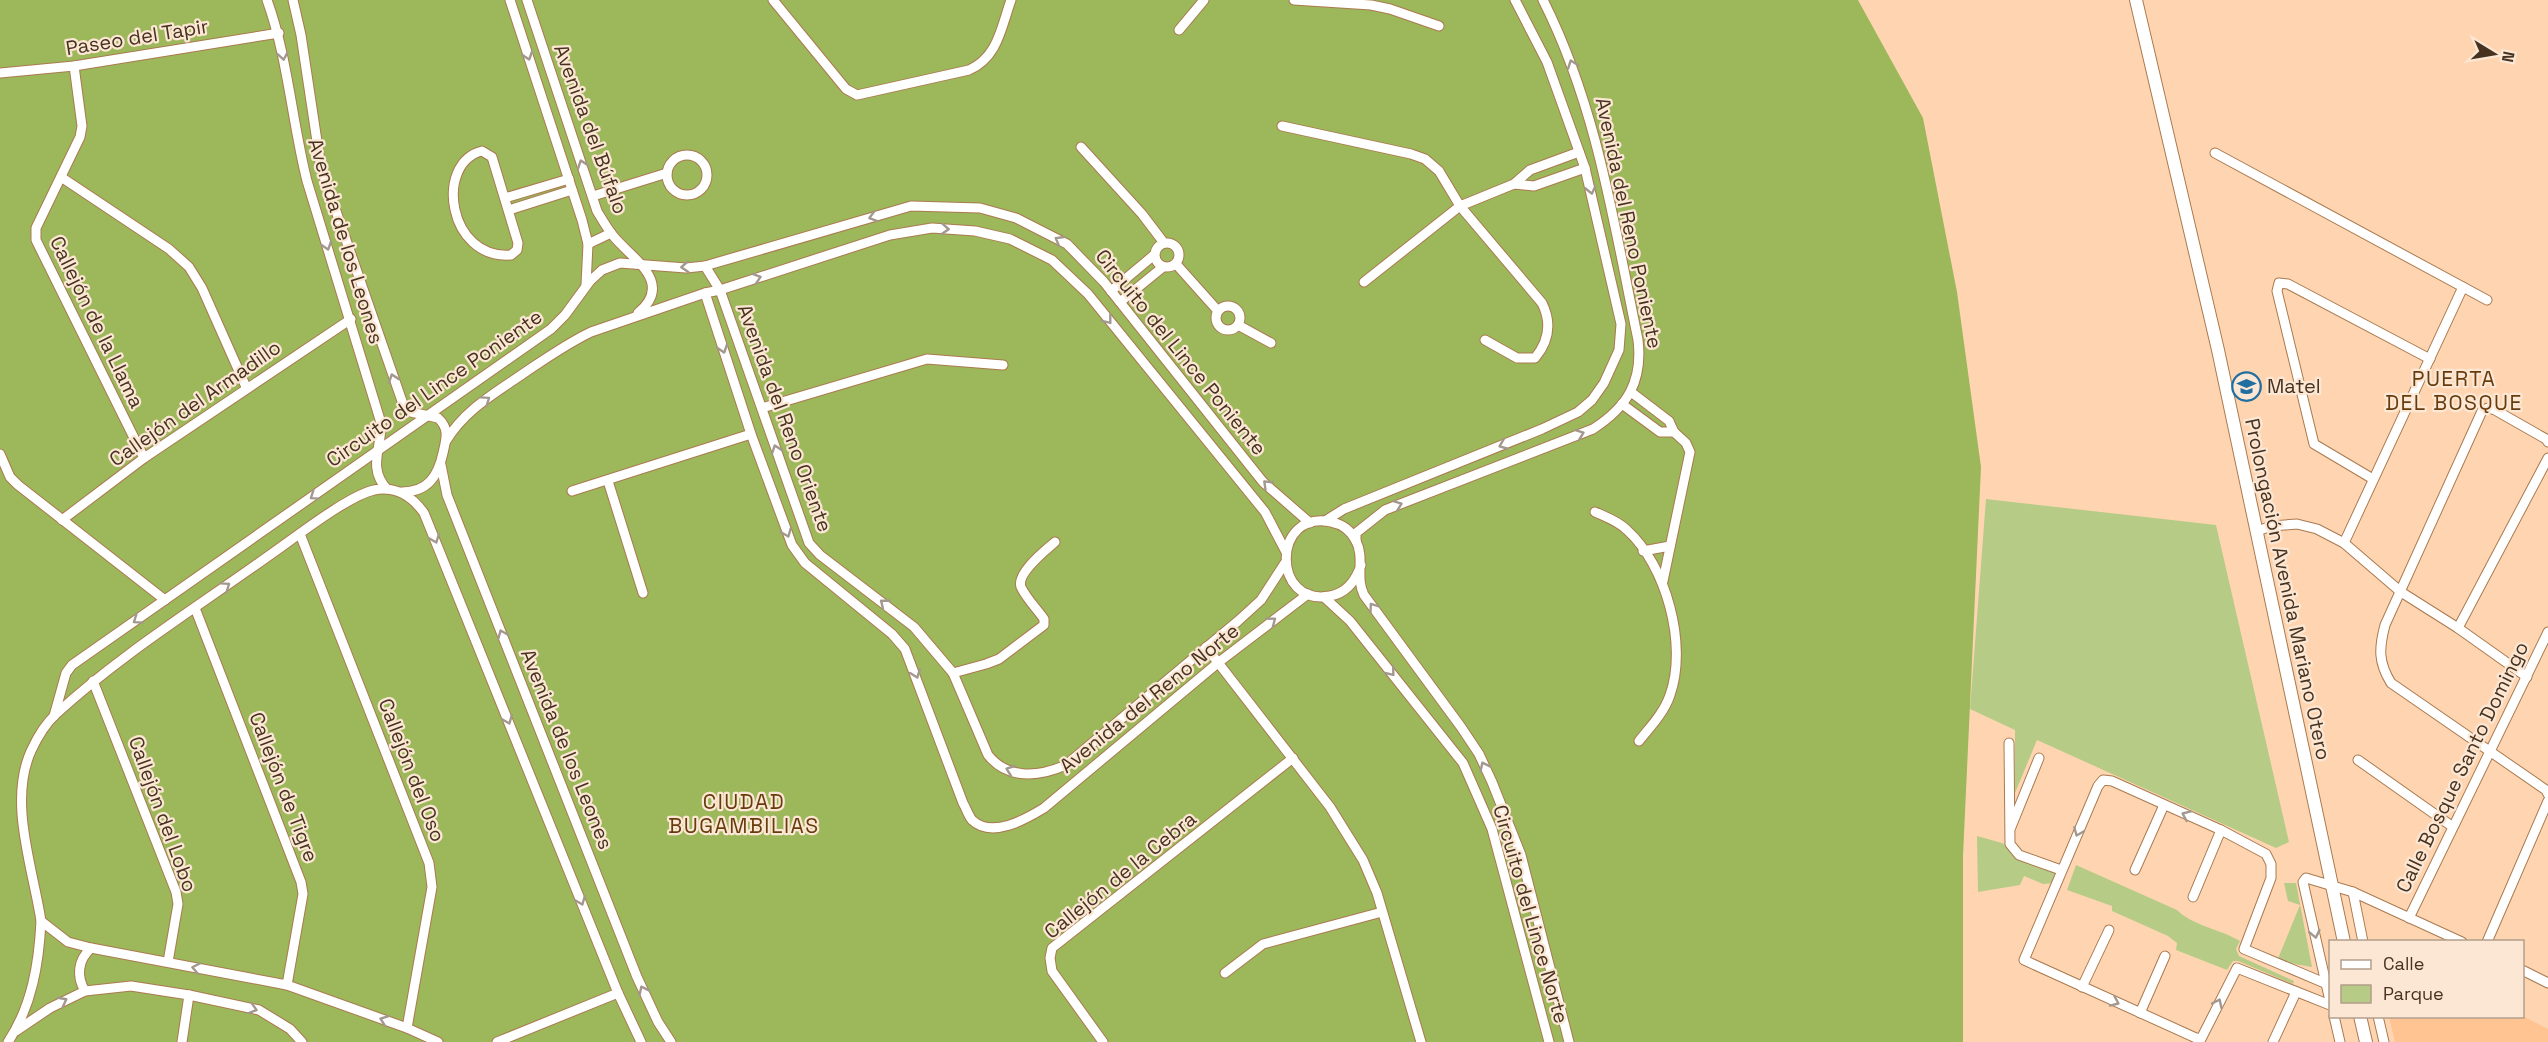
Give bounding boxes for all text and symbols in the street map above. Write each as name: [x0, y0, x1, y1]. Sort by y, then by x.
street label: Paseo del Tapir: [64, 13, 210, 61]
north arrow: [2464, 24, 2524, 84]
street label: Avenida del Búfalo: [548, 41, 634, 217]
text: N: [2497, 49, 2520, 64]
one-way arrow: [521, 50, 534, 61]
one-way arrow: [276, 52, 288, 61]
one-way arrow: [1567, 59, 1580, 70]
street label: Avenida del Reno Poniente: [1590, 95, 1668, 351]
street label: Avenida de los Leones: [302, 135, 390, 347]
one-way arrow: [577, 159, 589, 170]
one-way arrow: [1583, 185, 1596, 195]
one-way arrow: [868, 210, 879, 222]
one-way arrow: [941, 223, 950, 236]
street label: Callejón de la Llama: [44, 232, 150, 412]
one-way arrow: [1055, 236, 1066, 247]
one-way arrow: [320, 240, 333, 251]
street label: Circuito del Lince Poniente: [1090, 244, 1272, 460]
one-way arrow: [680, 260, 689, 273]
one-way arrow: [751, 273, 762, 285]
street label: Avenida del Reno Oriente: [732, 301, 838, 535]
street label: Circuito del Lince Poniente: [321, 303, 547, 473]
one-way arrow: [1100, 314, 1111, 325]
street label: Callejón del Armadillo: [104, 334, 286, 472]
one-way arrow: [716, 343, 728, 354]
district label: PUERTA DEL BOSQUE: [2385, 365, 2523, 416]
school or university icon: Matel: [2230, 370, 2262, 402]
one-way arrow: [388, 373, 401, 384]
place label: Matel: [2267, 373, 2321, 399]
one-way arrow: [480, 396, 491, 407]
street label: Prolongación Avenida Mariano Otero: [2239, 416, 2337, 762]
one-way arrow: [1573, 429, 1584, 441]
one-way arrow: [1498, 438, 1509, 450]
one-way arrow: [771, 444, 784, 455]
one-way arrow: [1263, 480, 1273, 491]
one-way arrow: [309, 489, 320, 500]
one-way arrow: [1392, 499, 1403, 512]
one-way arrow: [780, 527, 792, 538]
one-way arrow: [427, 534, 440, 544]
one-way arrow: [220, 582, 231, 593]
one-way arrow: [879, 599, 890, 610]
one-way arrow: [1369, 602, 1380, 613]
one-way arrow: [132, 613, 143, 624]
street label: Avenida del Reno Norte: [1054, 617, 1244, 779]
one-way arrow: [1265, 618, 1276, 629]
one-way arrow: [496, 629, 509, 639]
street label: Calle Bosque Santo Domingo: [2390, 637, 2534, 897]
street label: Avenida de los Leones: [515, 645, 619, 853]
one-way arrow: [1383, 665, 1394, 676]
one-way arrow: [908, 668, 921, 679]
street label: Callejón del Oso: [373, 695, 451, 845]
street label: Callejón de Tigre: [243, 708, 325, 866]
one-way arrow: [501, 714, 513, 725]
street label: Callejón del Lobo: [123, 733, 203, 895]
one-way arrow: [1480, 761, 1492, 772]
one-way arrow: [1005, 765, 1016, 778]
district label: CIUDAD BUGAMBILIAS: [668, 788, 820, 839]
street label: Circuito del Lince Norte: [1487, 802, 1575, 1026]
street label: Callejón de la Cebra: [1039, 806, 1201, 944]
one-way arrow: [2182, 810, 2193, 822]
one-way arrow: [2073, 826, 2085, 837]
one-way arrow: [574, 895, 586, 906]
one-way arrow: [2308, 929, 2321, 939]
legend: [2329, 940, 2524, 1018]
text: Calle: [2383, 952, 2424, 975]
one-way arrow: [192, 962, 202, 975]
text: Parque: [2383, 982, 2444, 1005]
one-way arrow: [639, 986, 651, 997]
one-way arrow: [2109, 995, 2120, 1007]
one-way arrow: [57, 997, 68, 1008]
one-way arrow: [2211, 999, 2223, 1010]
one-way arrow: [247, 1002, 258, 1014]
one-way arrow: [379, 1014, 390, 1027]

